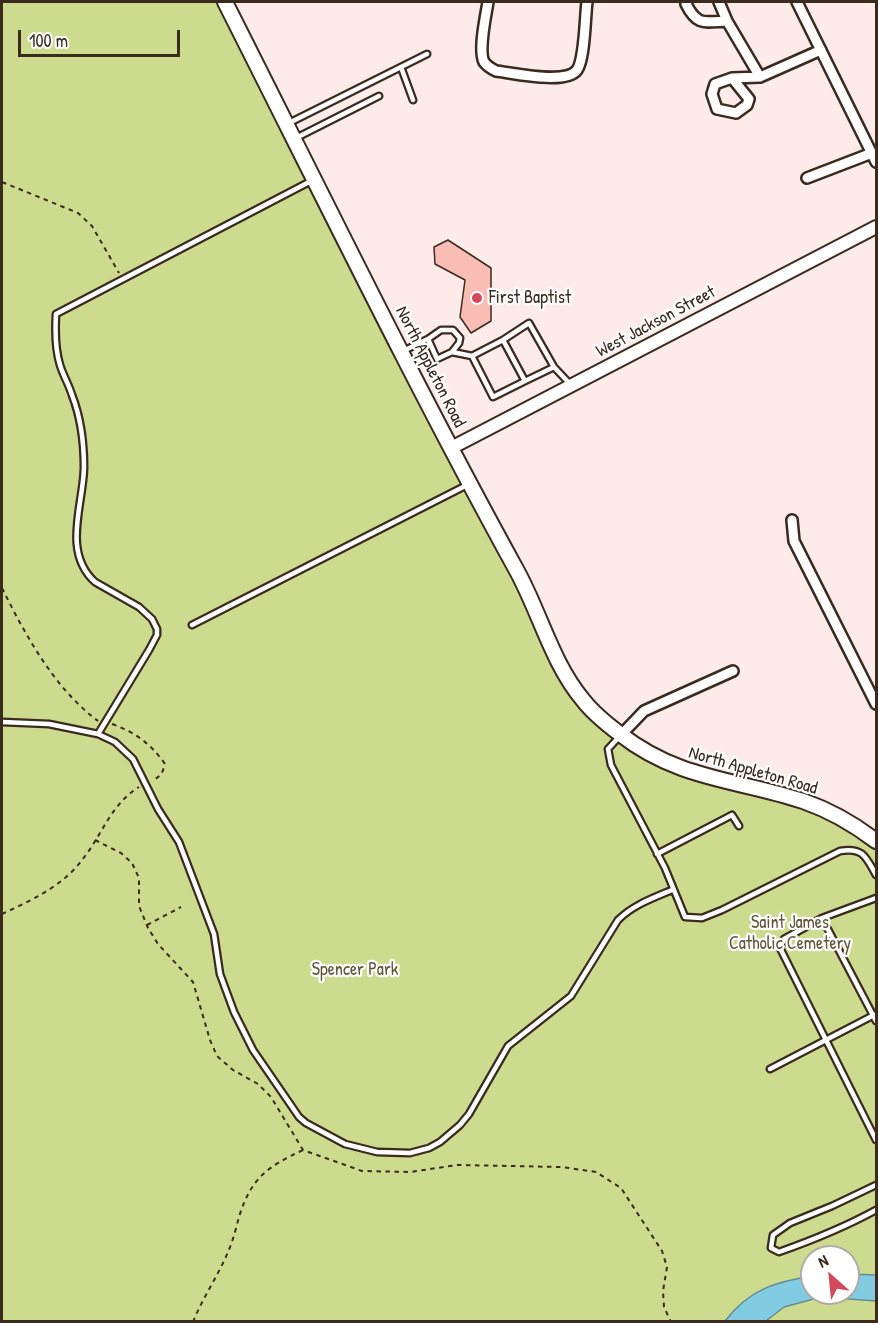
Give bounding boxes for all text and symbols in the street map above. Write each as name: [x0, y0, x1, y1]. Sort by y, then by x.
scale bar: [21, 18, 183, 56]
text: 100 m: [29, 28, 68, 53]
street label: West Jackson Street: [593, 281, 719, 363]
place label: First Baptist: [489, 287, 571, 309]
marker: First Baptist: [470, 291, 484, 305]
street label: North Appleton Road: [390, 303, 470, 431]
street label: North Appleton Road: [686, 742, 820, 800]
park label: Saint James Catholic Cemetery: [729, 912, 851, 954]
park label: Spencer Park: [312, 959, 398, 981]
north arrow: [800, 1245, 860, 1305]
text: N: [814, 1249, 832, 1272]

